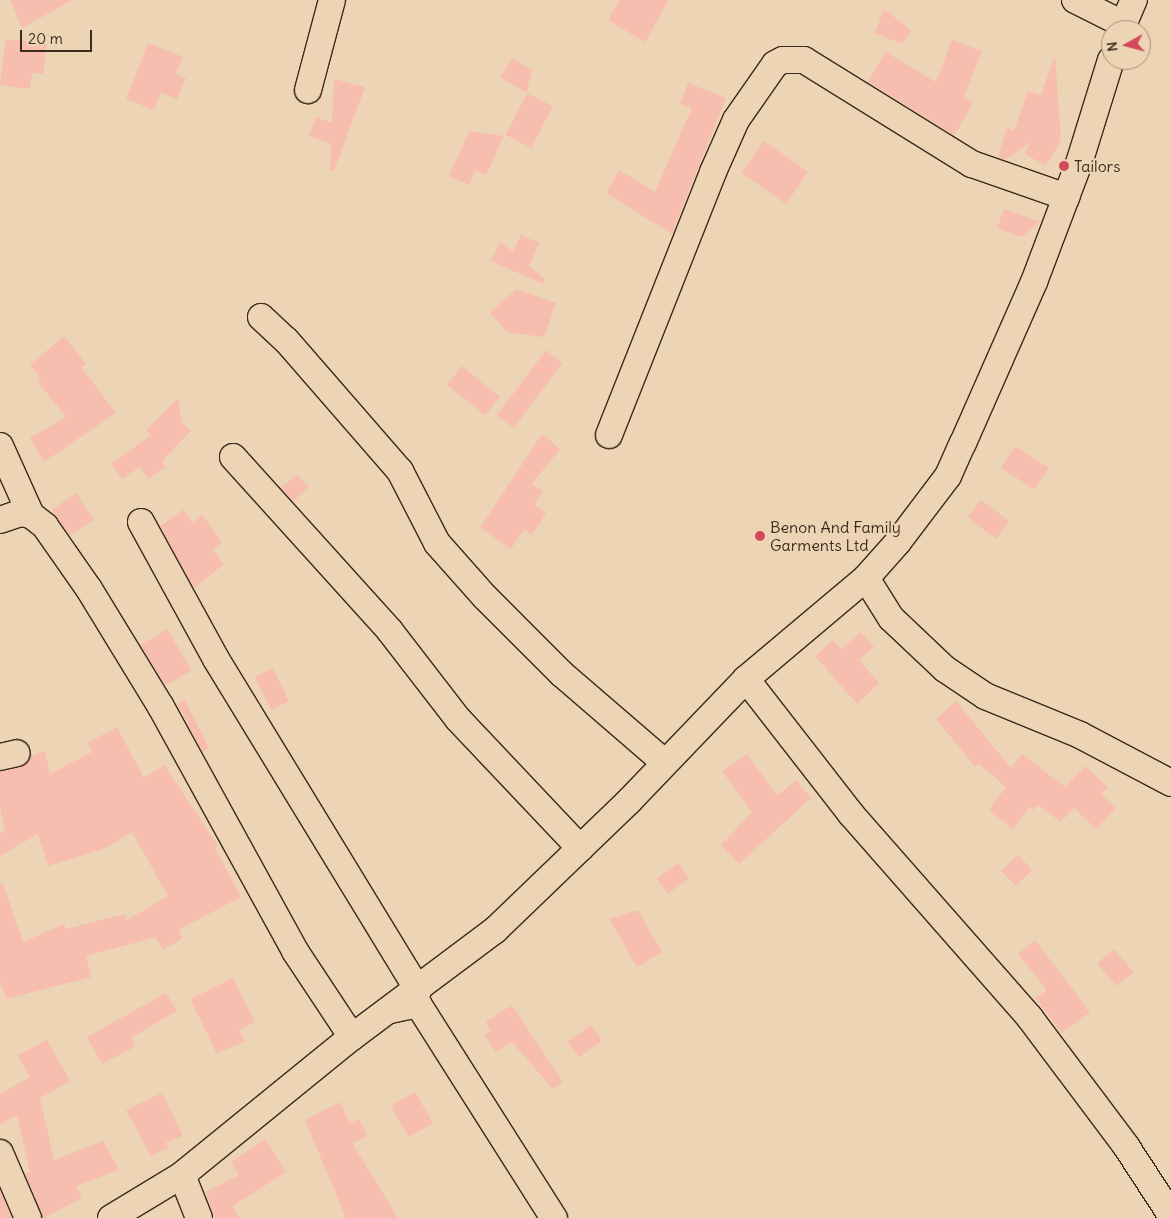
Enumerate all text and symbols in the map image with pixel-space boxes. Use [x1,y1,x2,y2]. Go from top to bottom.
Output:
scale bar [22,20,95,52]
north arrow [1101,20,1151,70]
text: 20 m [28,29,63,48]
text: N [1103,41,1122,53]
place label: Tailors [1074,156,1120,176]
marker: Tailors [1058,160,1070,172]
place label: Benon And Family Garments Ltd [770,517,901,555]
marker: Benon And Family Garments Ltd [754,530,766,542]

